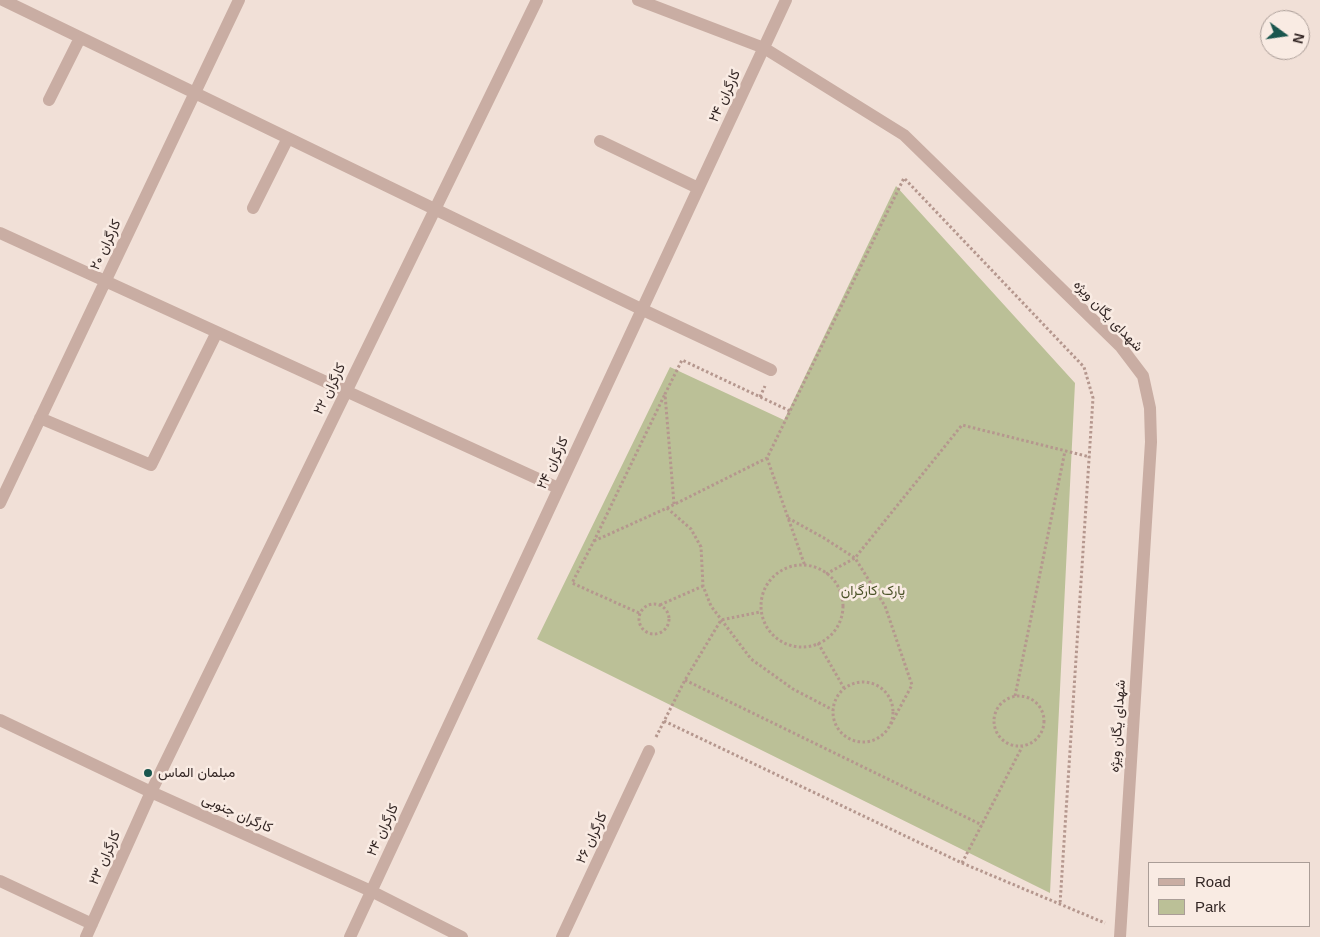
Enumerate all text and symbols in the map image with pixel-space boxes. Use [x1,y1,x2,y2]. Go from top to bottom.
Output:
north arrow [1260,10,1310,60]
text: N [1290,32,1308,45]
street label: کارگران ۲۴ [706,67,744,125]
street label: کارگران ۲۰ [87,217,125,273]
street label: شهدای یگان ویژه [1070,277,1146,355]
street label: کارگران ۲۲ [310,360,350,418]
street label: کارگران ۲۴ [534,434,572,492]
park label: پارک کارگران [841,583,905,599]
street label: شهدای یگان ویژه [1106,679,1130,773]
place label: مبلمان الماس [158,765,235,781]
marker: مبلمان الماس [142,767,154,779]
street label: کارگران جنوبی [199,791,275,837]
street label: کارگران ۲۴ [364,801,402,859]
street label: کارگران ۲۶ [573,810,611,866]
street label: کارگران ۲۳ [86,828,124,888]
legend [1148,862,1310,927]
text: Road [1195,873,1231,890]
text: Park [1195,898,1226,915]

